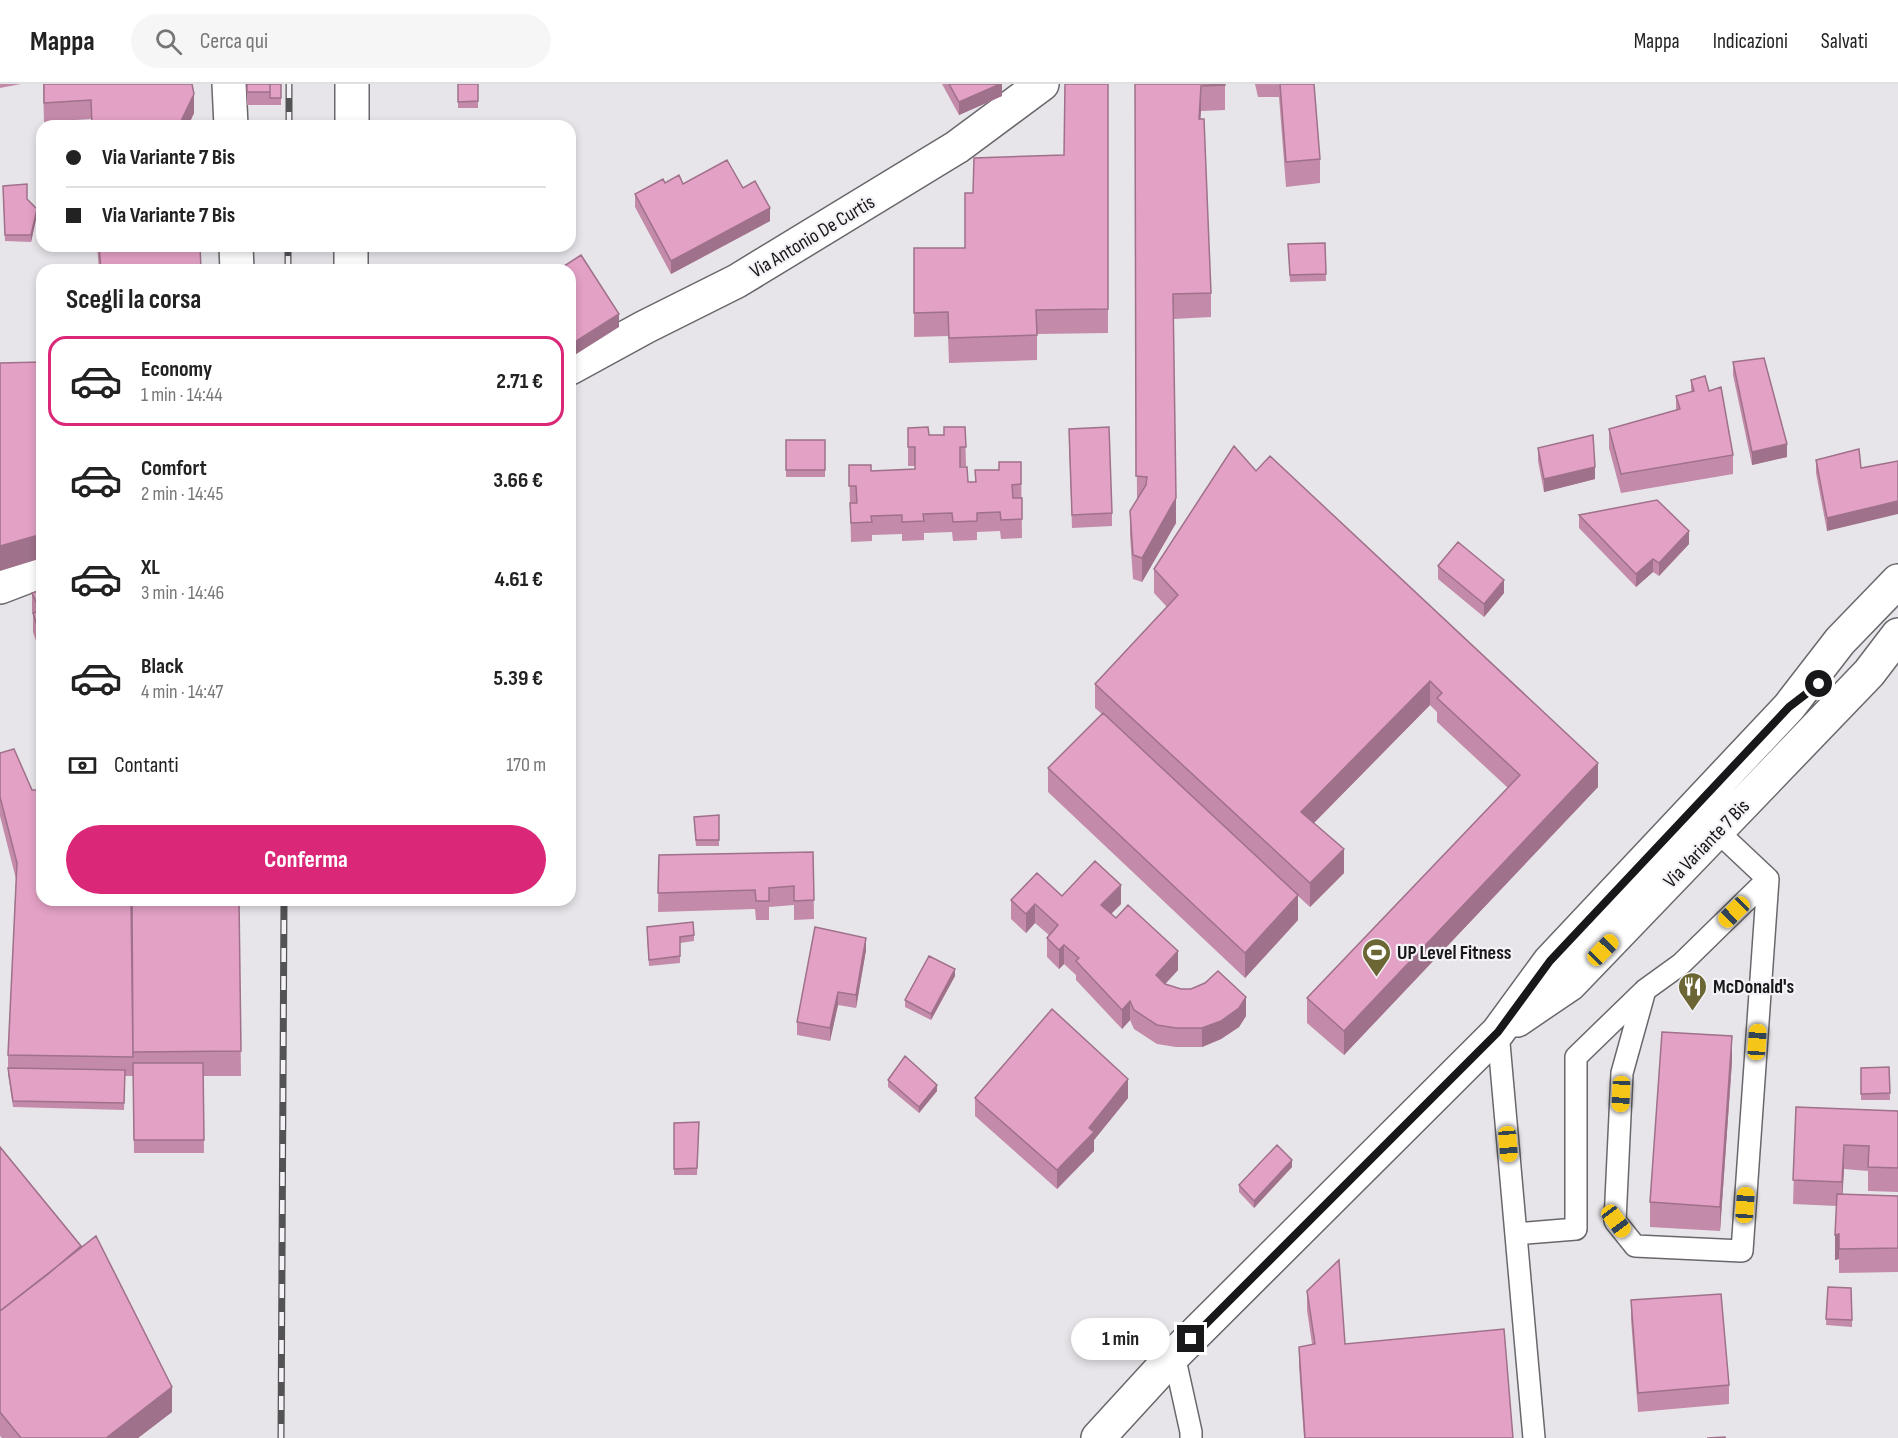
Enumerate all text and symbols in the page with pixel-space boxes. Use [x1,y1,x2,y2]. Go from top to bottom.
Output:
search box [131,14,551,68]
text: Mappa [30,25,95,58]
icon: search [152,25,185,58]
text: Cerca qui [200,28,268,55]
text: Mappa [1634,29,1680,54]
text: Indicazioni [1713,29,1788,54]
text: Salvati [1821,29,1868,54]
text: Via Variante 7 Bis [102,144,235,171]
street label: Via Antonio De Curtis [746,190,879,284]
text: Via Variante 7 Bis [102,202,235,229]
text: Scegli la corsa [66,284,201,316]
icon: car [69,354,123,408]
text: Economy [141,356,212,383]
text: 2.71 € [496,368,543,395]
text: 1 min · 14:44 [141,383,223,407]
icon: car [69,453,123,507]
text: Comfort [141,455,207,482]
text: 3.66 € [493,467,543,494]
text: 2 min · 14:45 [141,482,223,506]
icon: car [69,552,123,606]
text: XL [141,554,160,581]
text: 4.61 € [495,566,543,593]
text: 3 min · 14:46 [141,581,224,605]
icon: car [69,651,123,705]
text: Black [141,653,183,680]
text: 5.39 € [493,665,543,692]
route start [1805,670,1832,697]
text: 4 min · 14:47 [141,680,223,704]
icon: cash [66,749,99,782]
text: Contanti [114,752,179,779]
text: 170 m [506,753,546,777]
street label: Via Variante 7 Bis [1659,794,1755,893]
button: Conferma [66,825,546,894]
car [1715,893,1753,931]
car [1584,931,1622,969]
sports icon: UP Level Fitness [1360,936,1392,978]
place label: UP Level Fitness [1397,941,1512,965]
restaurant icon: McDonald's [1676,970,1708,1012]
place label: McDonald's [1713,975,1795,999]
car [1747,1023,1767,1061]
car [1611,1076,1631,1112]
car [1497,1125,1519,1163]
car [1735,1186,1755,1224]
car [1598,1201,1634,1241]
callout: 1 min [1071,1318,1170,1360]
route end [1177,1325,1204,1352]
text: 1 min [1102,1327,1139,1351]

